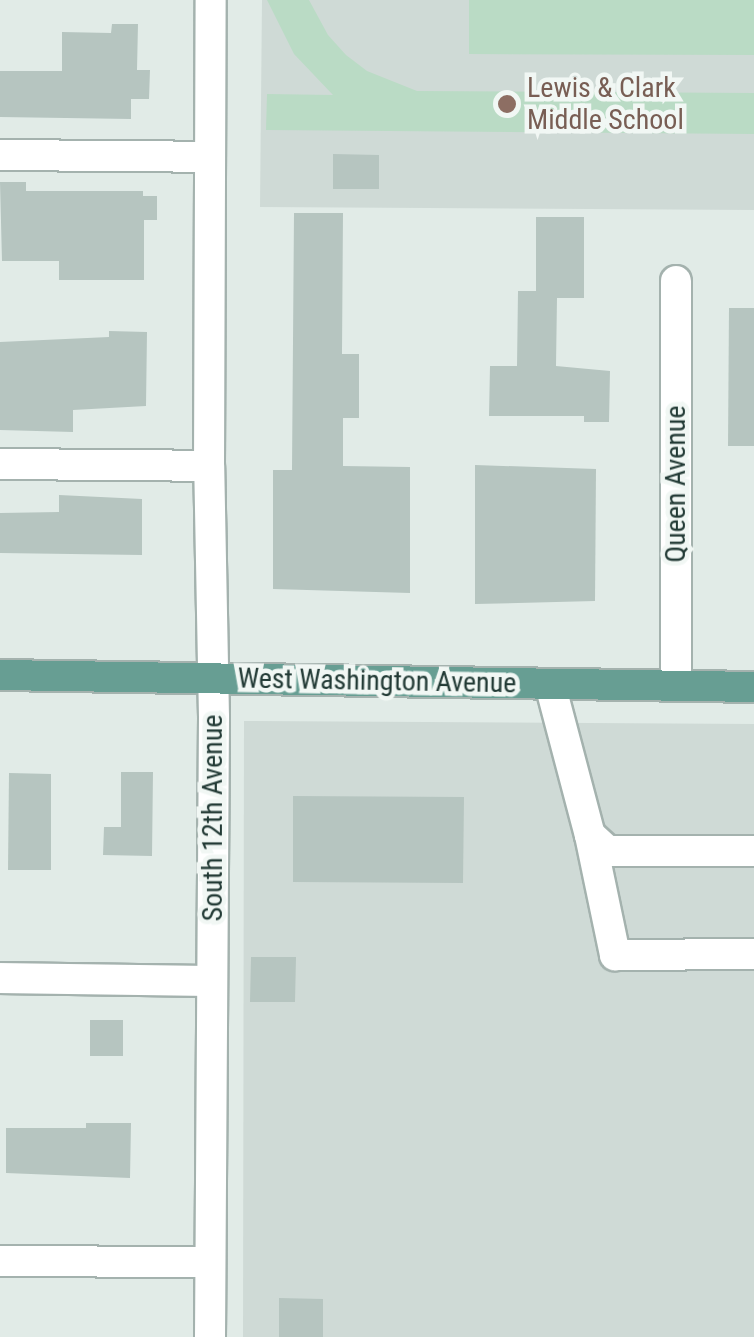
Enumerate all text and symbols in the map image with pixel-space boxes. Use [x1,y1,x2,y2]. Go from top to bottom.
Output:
place label: Lewis & Clark Middle School [527,71,684,137]
marker: Lewis & Clark Middle School [496,93,518,115]
street label: Queen Avenue [659,405,693,563]
street label: West Washington Avenue [237,662,517,700]
street label: South 12th Avenue [196,715,230,921]

